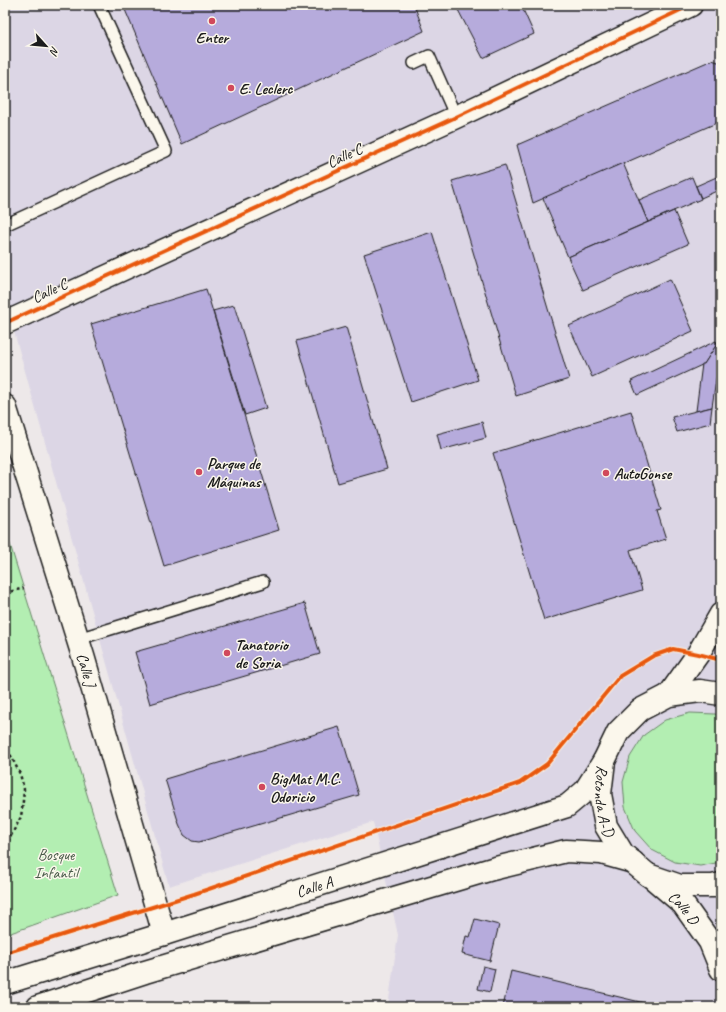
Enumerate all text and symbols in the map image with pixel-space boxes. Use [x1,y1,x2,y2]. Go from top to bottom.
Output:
marker: Enter [207,16,217,26]
north arrow [26,26,66,66]
place label: Enter [196,28,230,48]
text: N [46,44,63,59]
place label: E. Leclerc [239,79,294,99]
marker: E. Leclerc [226,83,236,93]
street label: Calle C [324,138,367,173]
street label: Calle C [29,273,72,308]
place label: Parque de Máquinas [207,454,262,492]
place label: AutoGonse [614,464,673,484]
marker: Parque de Máquinas [194,467,204,477]
marker: AutoGonse [601,468,611,478]
place label: Tanatorio de Soria [235,635,290,673]
marker: Tanatorio de Soria [222,648,232,658]
street label: Calle J [72,651,101,691]
street label: Rotonda A-D [589,764,620,842]
place label: BigMat M.C. Odoricio [270,769,341,807]
marker: BigMat M.C. Odoricio [257,782,267,792]
park label: Bosque Infantil [34,845,81,883]
street label: Calle A [294,872,336,902]
street label: Calle D [664,887,704,930]

